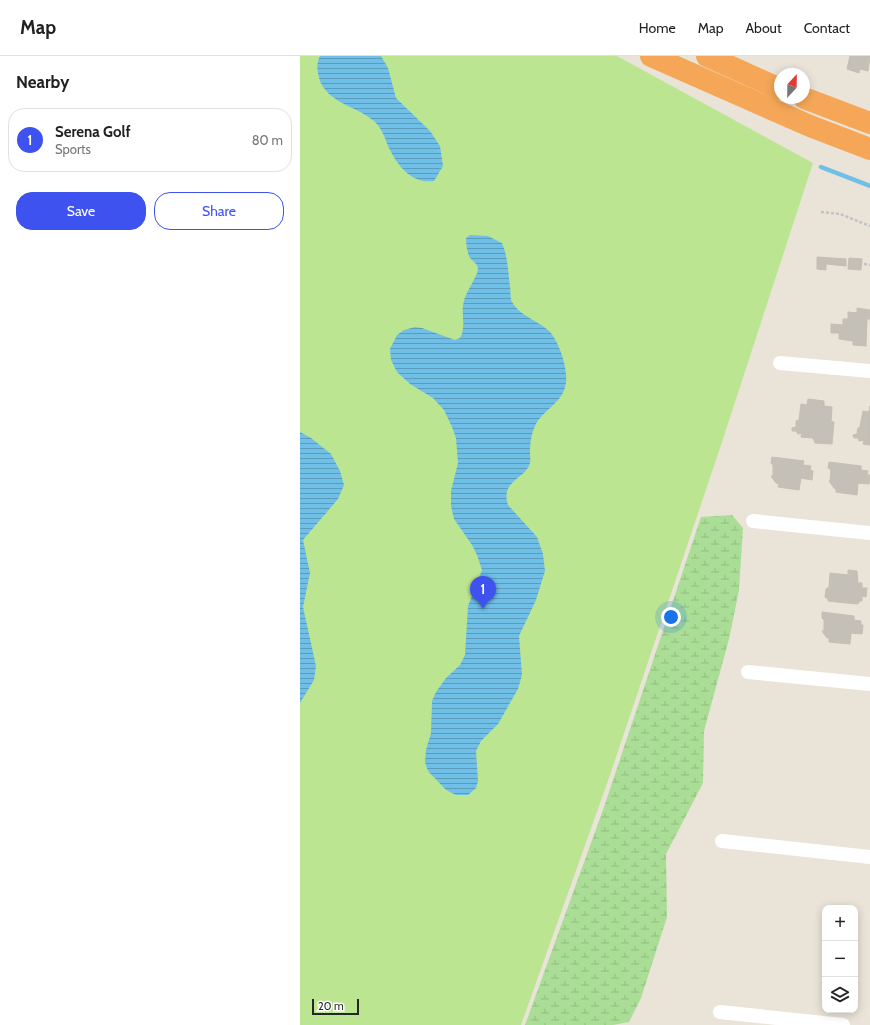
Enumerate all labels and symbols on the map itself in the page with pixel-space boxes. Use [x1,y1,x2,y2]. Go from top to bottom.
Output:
north arrow [774,68,810,104]
pin: 1 [470,576,496,609]
your location [661,607,681,627]
scale bar [312,997,359,1016]

